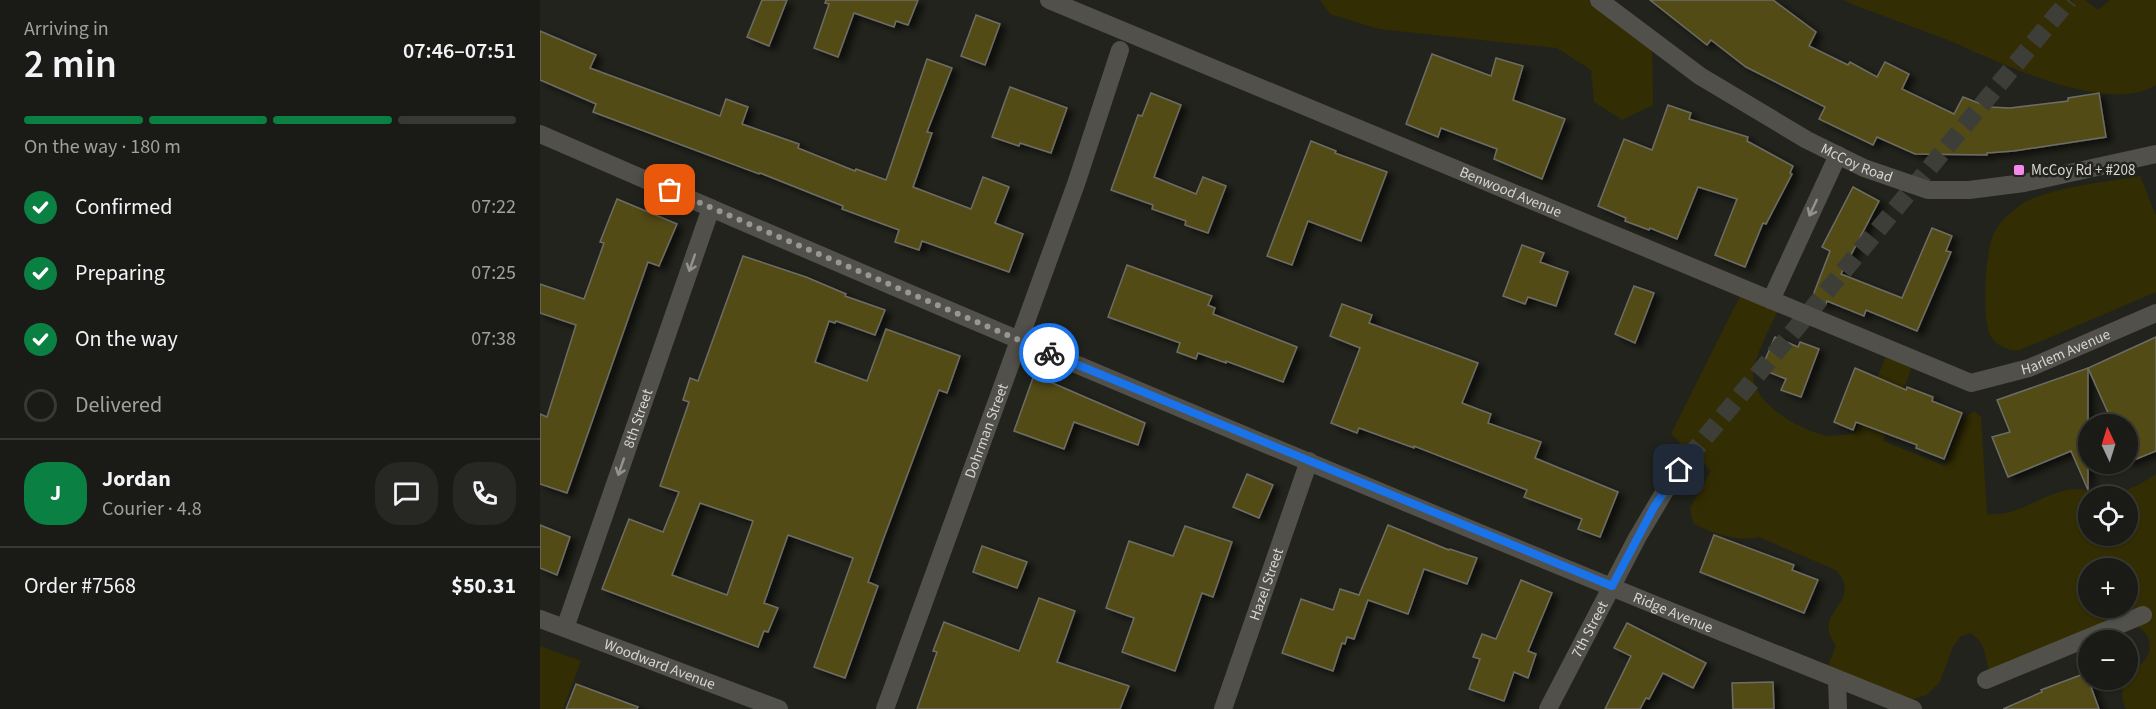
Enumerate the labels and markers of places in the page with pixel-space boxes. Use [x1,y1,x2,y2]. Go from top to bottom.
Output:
place label: McCoy Rd + #208 [2031,160,2135,181]
marker: McCoy Rd + #208 [2012,163,2026,177]
pin [644,164,695,215]
pin [1653,444,1704,495]

